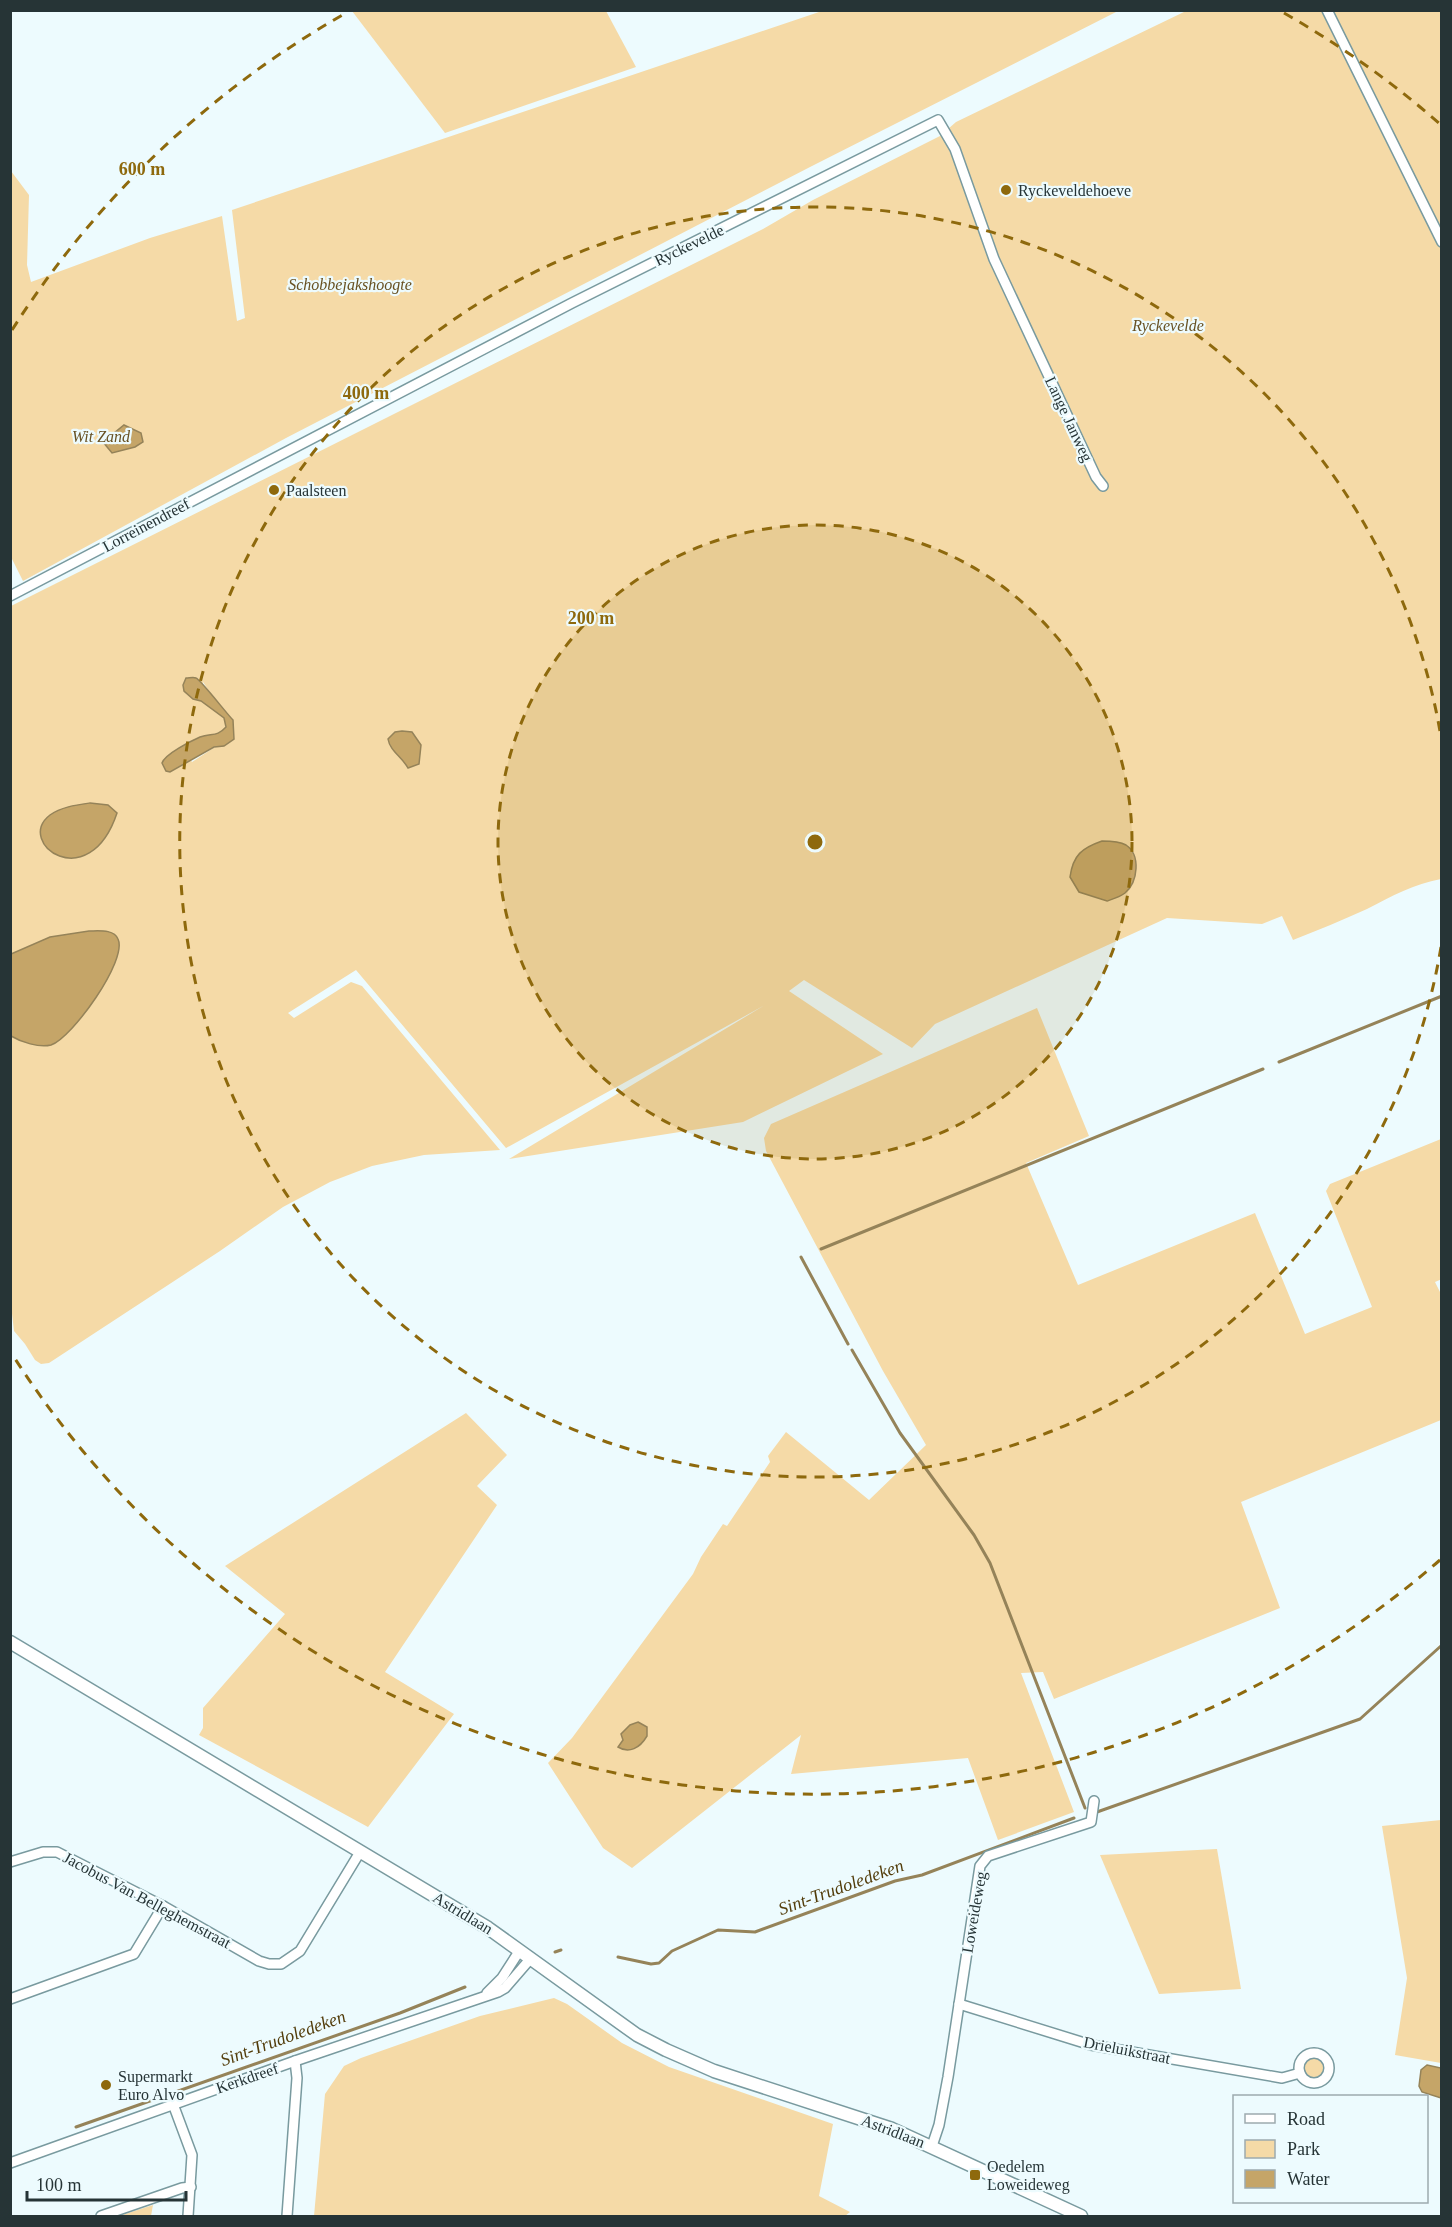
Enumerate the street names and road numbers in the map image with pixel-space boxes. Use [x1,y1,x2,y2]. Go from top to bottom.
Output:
street label: Ryckevelde [652,221,727,270]
street label: Lange Janweg [1041,374,1096,465]
street label: Lorreinendreef [100,495,193,555]
street label: Jacobus Van Belleghemstraat [60,1849,234,1953]
street label: Loweideweg [958,1870,991,1954]
street label: Astridlaan [430,1889,496,1937]
street label: Drieluikstraat [1082,2033,1172,2067]
street label: Kerkdreef [214,2059,281,2097]
street label: Astridlaan [859,2111,927,2151]

